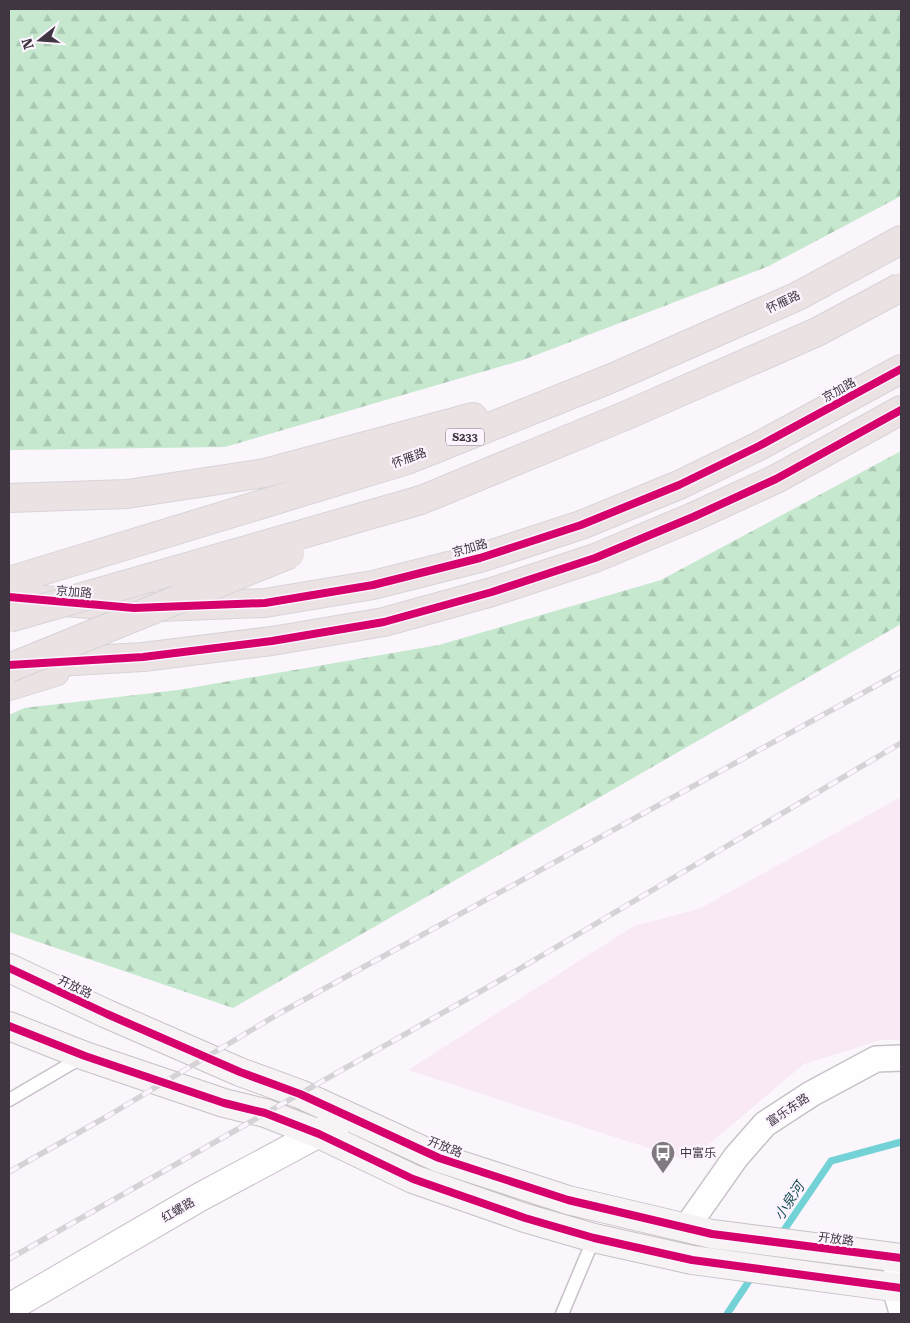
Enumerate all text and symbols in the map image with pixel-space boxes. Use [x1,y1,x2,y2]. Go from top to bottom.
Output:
north arrow [15,15,65,65]
text: N [18,36,37,51]
street label: 怀雁路 [764,288,802,316]
street label: 京加路 [820,375,858,405]
road number: S233 [446,428,484,446]
street label: 怀雁路 [390,445,428,471]
street label: 京加路 [451,536,489,560]
street label: 京加路 [55,583,93,601]
street label: 开放路 [56,973,94,1001]
street label: 富乐东路 [764,1091,812,1129]
street label: 开放路 [426,1134,464,1160]
bus stop icon: 中富乐 [650,1140,676,1174]
place label: 中富乐 [680,1146,716,1160]
water label: 小泉河 [771,1177,809,1223]
street label: 红螺路 [159,1195,197,1225]
street label: 开放路 [817,1230,855,1248]

